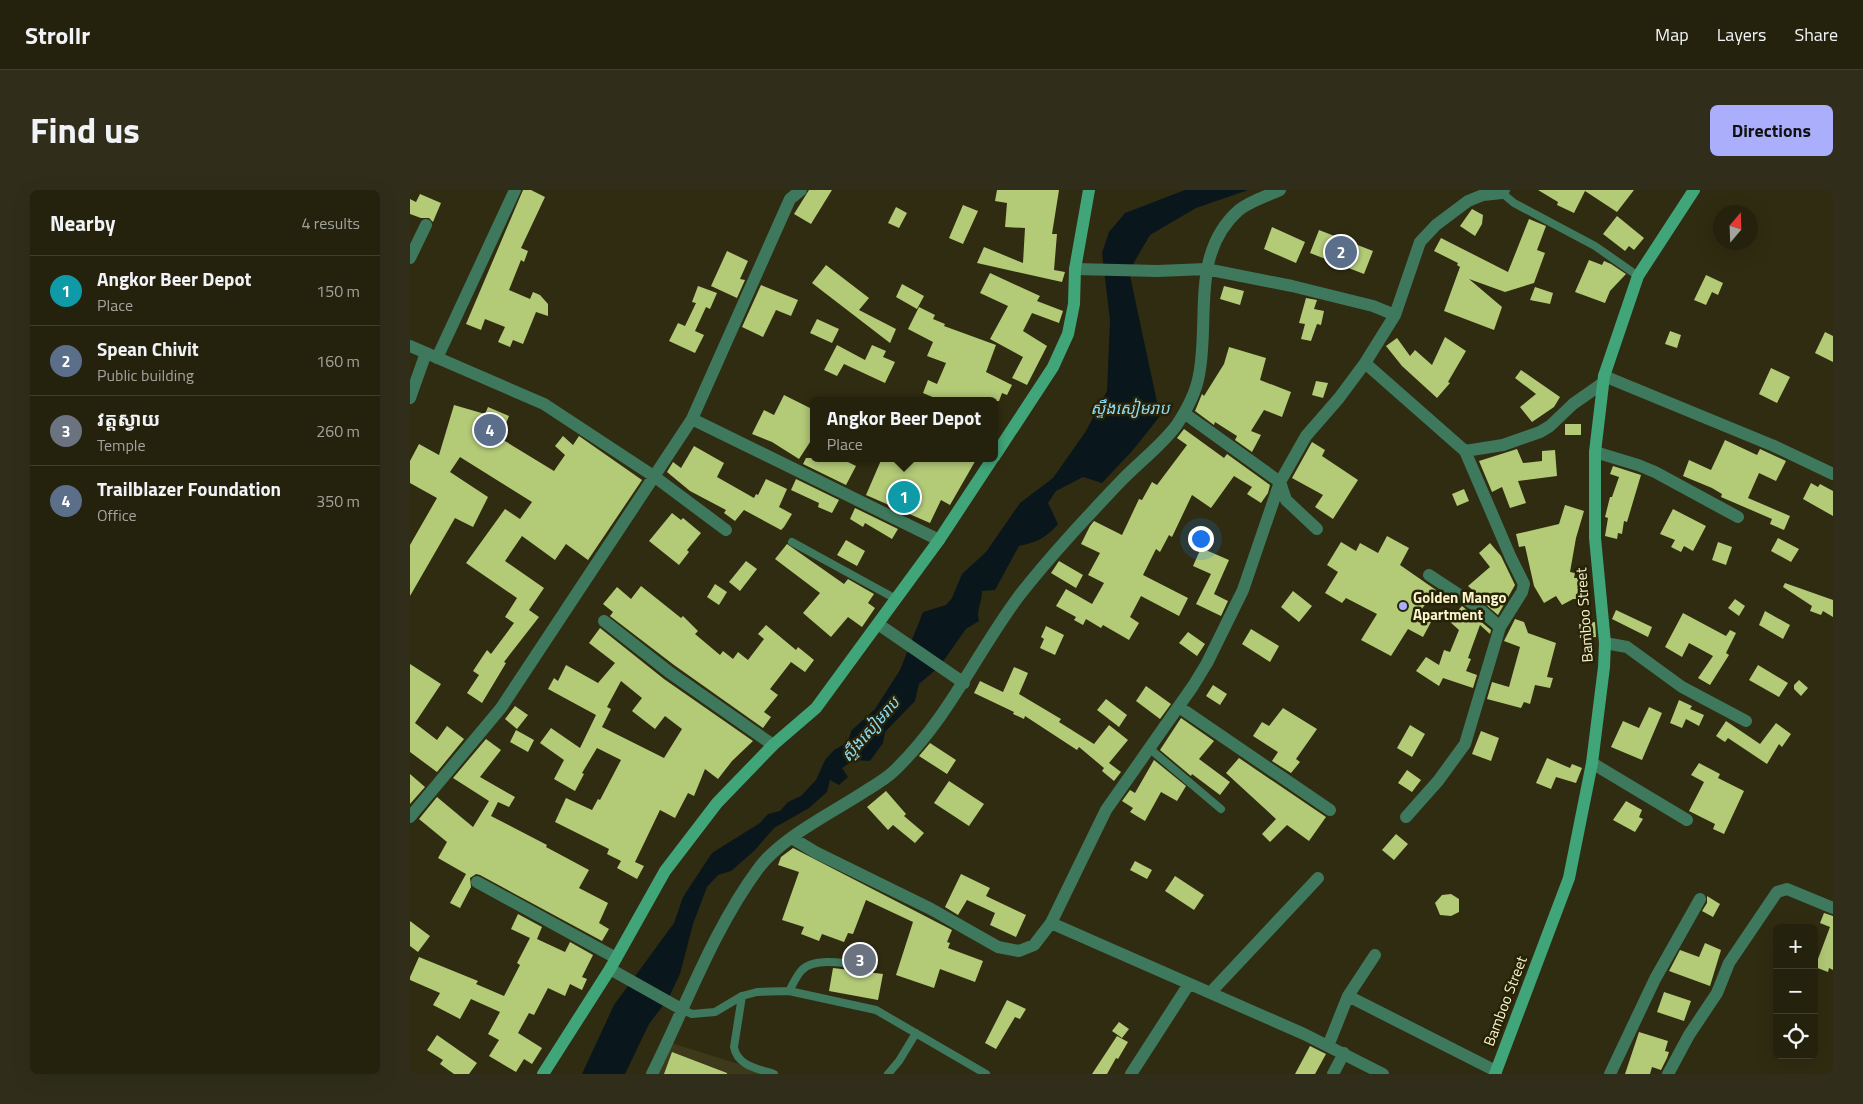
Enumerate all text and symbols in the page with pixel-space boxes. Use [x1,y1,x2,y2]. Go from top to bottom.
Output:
text: Strollr [25,17,90,53]
text: Map [1655,21,1689,48]
text: Layers [1717,21,1766,48]
text: Share [1794,21,1838,48]
text: Find us [30,103,140,157]
button: Directions [1710,105,1833,156]
north arrow [1713,205,1758,250]
text: Nearby [50,207,115,239]
text: 4 results [301,211,360,235]
pin: 2 [1325,233,1357,271]
text: Angkor Beer Depot [97,264,251,293]
text: 1 [62,279,70,303]
text: 150 m [316,279,360,303]
text: Place [97,293,133,317]
text: Spean Chivit [97,334,199,363]
text: 2 [62,349,70,373]
text: 160 m [316,349,360,373]
text: Public building [97,363,194,387]
water label: ស្ទឹងសៀមរាប [1090,396,1171,420]
popup [810,397,998,462]
text: Angkor Beer Depot [827,403,981,432]
text: វត្តស្វាយ [97,404,160,433]
pin: 4 [474,411,506,449]
text: 3 [62,419,70,443]
text: 260 m [316,419,360,443]
text: Place [827,432,863,456]
text: Temple [97,433,146,457]
text: Trailblazer Foundation [97,474,281,503]
pin: 1 [888,478,920,516]
text: 4 [62,489,70,513]
text: 350 m [316,489,360,513]
text: Office [97,503,137,527]
your location [1188,526,1214,552]
street label: Bamboo Street [1569,566,1599,663]
place label: Golden Mango Apartment [1413,586,1507,626]
marker: Golden Mango Apartment [1397,600,1409,612]
water label: ស្ទឹងសៀមរាប [835,690,906,767]
map controls [1773,924,1818,1059]
button: + [1773,924,1818,969]
pin: 3 [844,941,876,979]
street label: Bamboo Street [1477,952,1533,1049]
button: − [1773,969,1818,1014]
button: locate [1773,1014,1818,1059]

